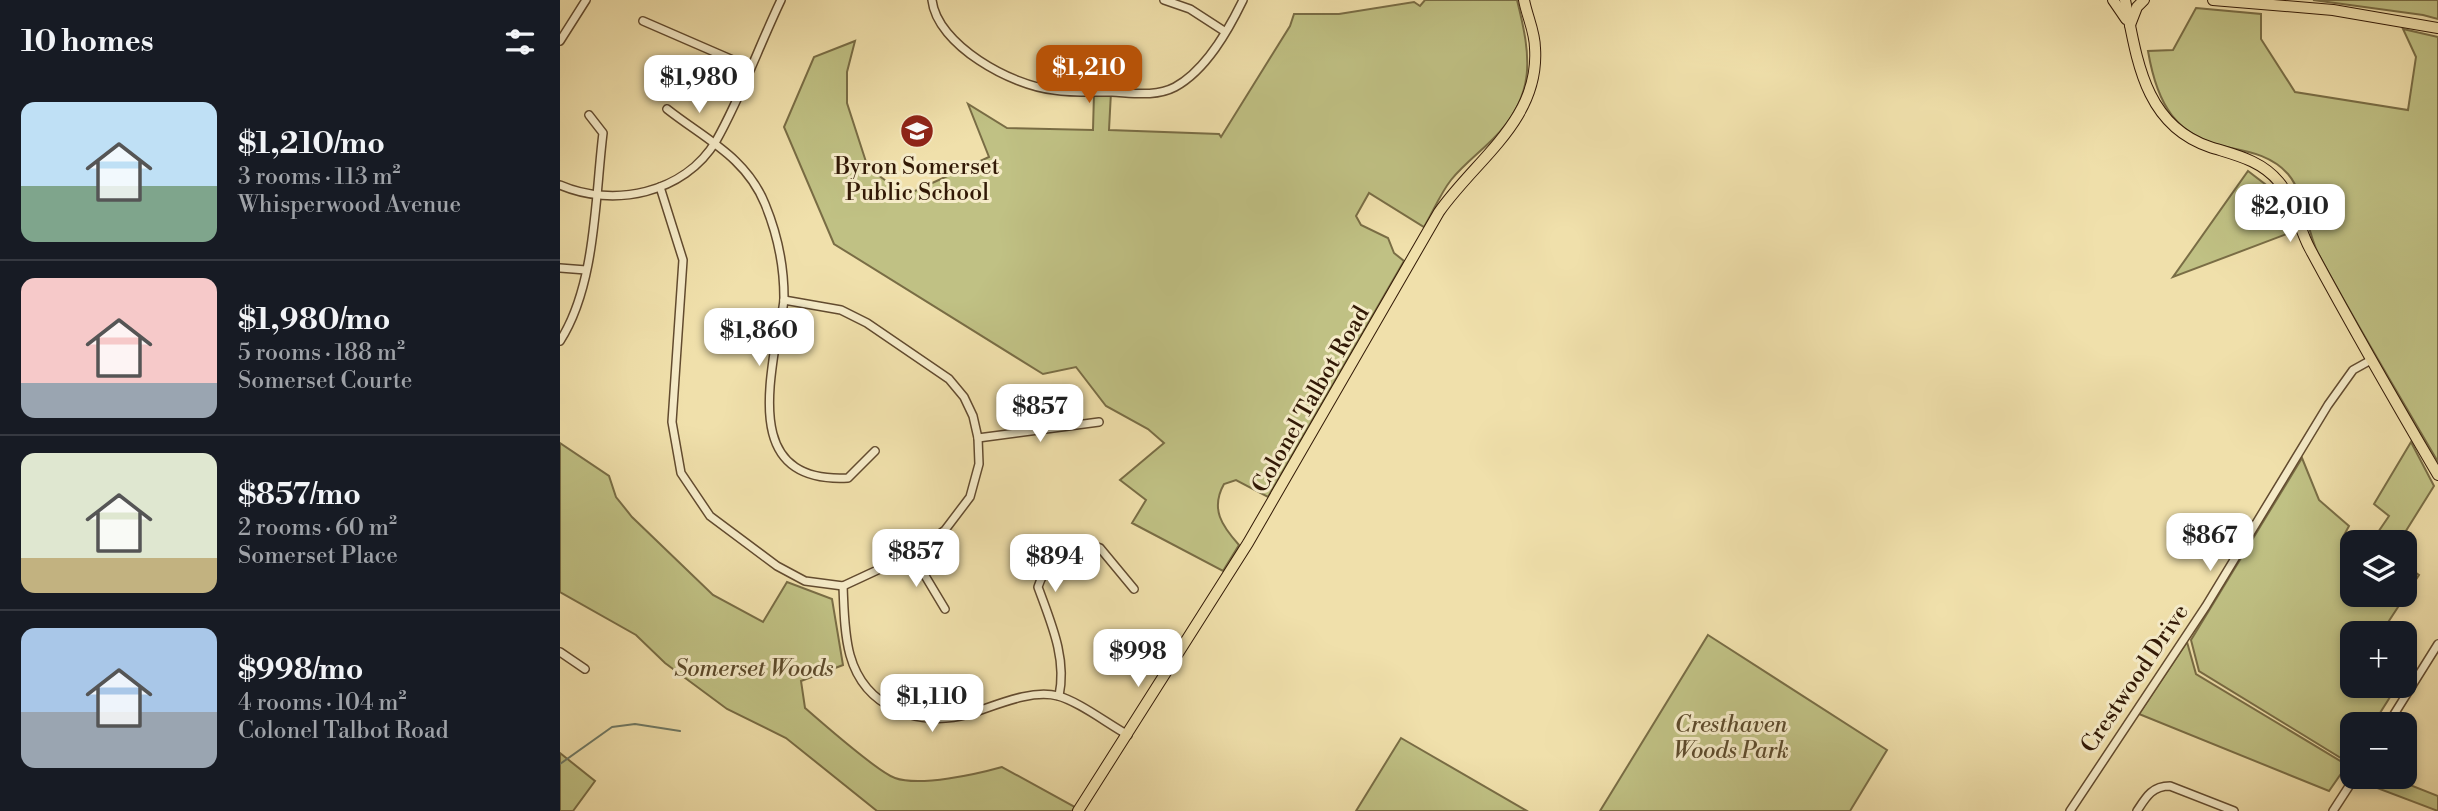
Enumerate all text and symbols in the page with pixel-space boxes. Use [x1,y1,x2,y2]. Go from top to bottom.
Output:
text: 10 homes [21,23,154,61]
icon: filters [501,23,539,61]
pin: $1,210 [1032,46,1146,105]
text: $1,210 [1052,54,1126,82]
pin: $1,980 [642,55,756,115]
text: $1,980 [660,64,738,92]
school or university icon: Byron Somerset Public School [898,112,936,150]
text: $1,210/mo [238,125,385,163]
icon: home [77,130,161,214]
place label: Byron Somerset Public School [833,153,1000,207]
text: 3 rooms · 113 m² [238,163,401,191]
pin: $2,010 [2233,184,2347,244]
text: Whisperwood Avenue [238,191,461,219]
text: $2,010 [2251,193,2329,221]
text: $1,980/mo [238,301,390,339]
street label: Colonel Talbot Road [1246,301,1376,498]
icon: home [77,306,161,390]
pin: $1,860 [702,308,816,368]
text: $1,860 [720,317,798,345]
text: 5 rooms · 188 m² [238,339,405,367]
text: Somerset Courte [238,367,412,395]
pin: $857 [999,384,1081,444]
text: $857 [1012,393,1068,421]
text: $857/mo [238,476,361,514]
icon: home [77,481,161,565]
text: 2 rooms · 60 m² [238,514,397,542]
pin: $867 [2169,514,2251,573]
text: $867 [2182,522,2238,550]
pin: $857 [875,530,957,589]
map controls [2340,530,2417,789]
button: layers [2340,530,2417,607]
pin: $894 [1014,534,1096,594]
text: $857 [888,538,944,566]
text: Somerset Place [238,542,398,570]
text: $894 [1026,543,1084,571]
street label: Crestwood Drive [2075,599,2195,758]
button: + [2340,621,2417,698]
pin: $998 [1097,630,1179,689]
text: $998 [1109,638,1167,666]
text: $998/mo [238,651,363,689]
park label: Somerset Woods [674,655,834,683]
icon: home [77,656,161,740]
pin: $1,110 [875,674,989,734]
text: $1,110 [896,683,968,711]
text: 4 rooms · 104 m² [238,689,407,717]
park label: Cresthaven Woods Park [1673,711,1789,765]
button: − [2340,712,2417,789]
text: Colonel Talbot Road [238,717,449,745]

